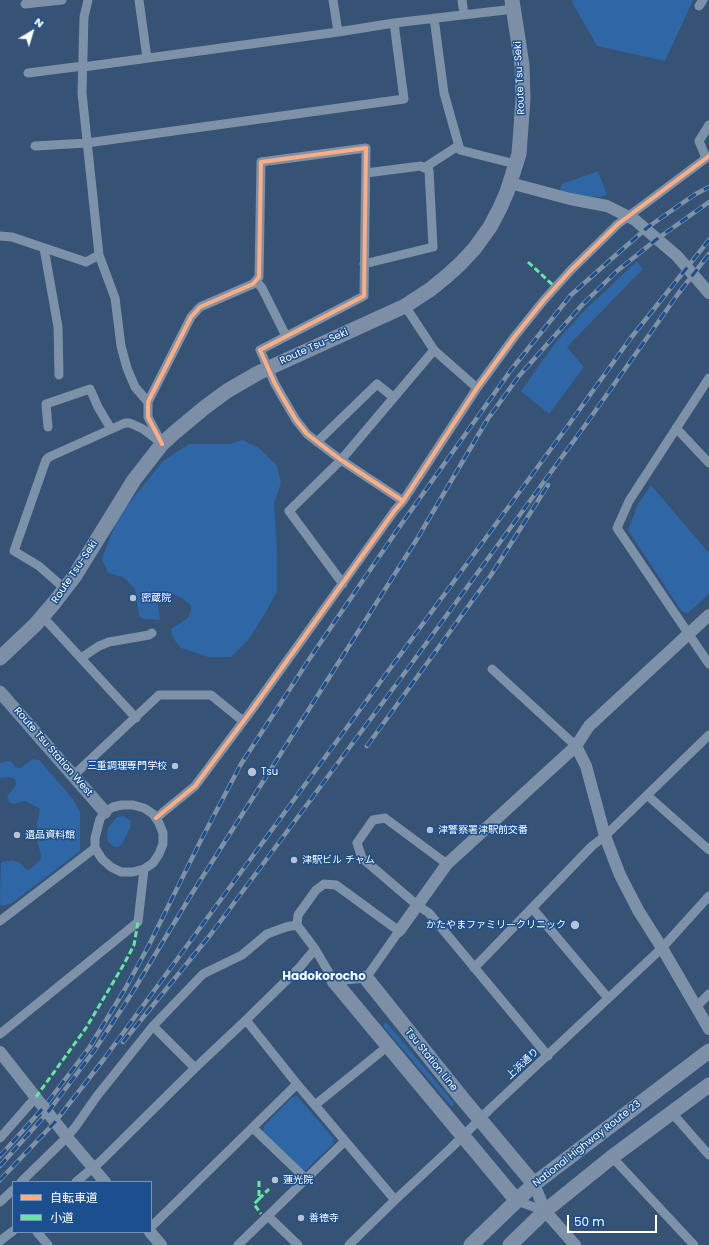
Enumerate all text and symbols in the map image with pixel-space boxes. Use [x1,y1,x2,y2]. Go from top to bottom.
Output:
north arrow [12,12,52,52]
text: N [31,14,48,31]
street label: Route Tsu-Seki [512,41,528,115]
street label: Route Tsu-Seki [278,327,350,367]
street label: Route Tsu-Seki [49,538,101,606]
place label: 密蔵院 [141,592,171,604]
marker: 密蔵院 [128,593,138,603]
street label: Route Tsu Station West [11,705,95,799]
place label: 三重調理専門学校 [87,760,167,772]
marker: 三重調理専門学校 [170,761,180,771]
marker: Tsu [246,766,258,778]
place label: Tsu [261,766,278,778]
place label: 津警察署津駅前交番 [438,824,528,836]
marker: 津警察署津駅前交番 [425,825,435,835]
place label: 遺品資料館 [25,829,75,841]
marker: 遺品資料館 [12,830,22,840]
place label: 津駅ビル チャム [302,854,375,866]
marker: 津駅ビル チャム [289,855,299,865]
place label: かたやまファミリークリニック [426,919,566,931]
marker: かたやまファミリークリニック [569,919,581,931]
district label: Hadokorocho [282,970,366,984]
street label: Tsu Station Line [402,1026,460,1094]
street label: 上浜通り [504,1046,542,1082]
street label: National Highway Route 23 [531,1098,643,1190]
place label: 蓮光院 [283,1174,313,1186]
marker: 蓮光院 [270,1175,280,1185]
legend [12,1181,152,1233]
text: 自転車道 [50,1189,98,1206]
scale bar [569,1207,659,1233]
text: 小道 [50,1209,74,1226]
place label: 善徳寺 [309,1212,339,1224]
marker: 善徳寺 [296,1213,306,1223]
text: 50 m [574,1213,605,1230]

